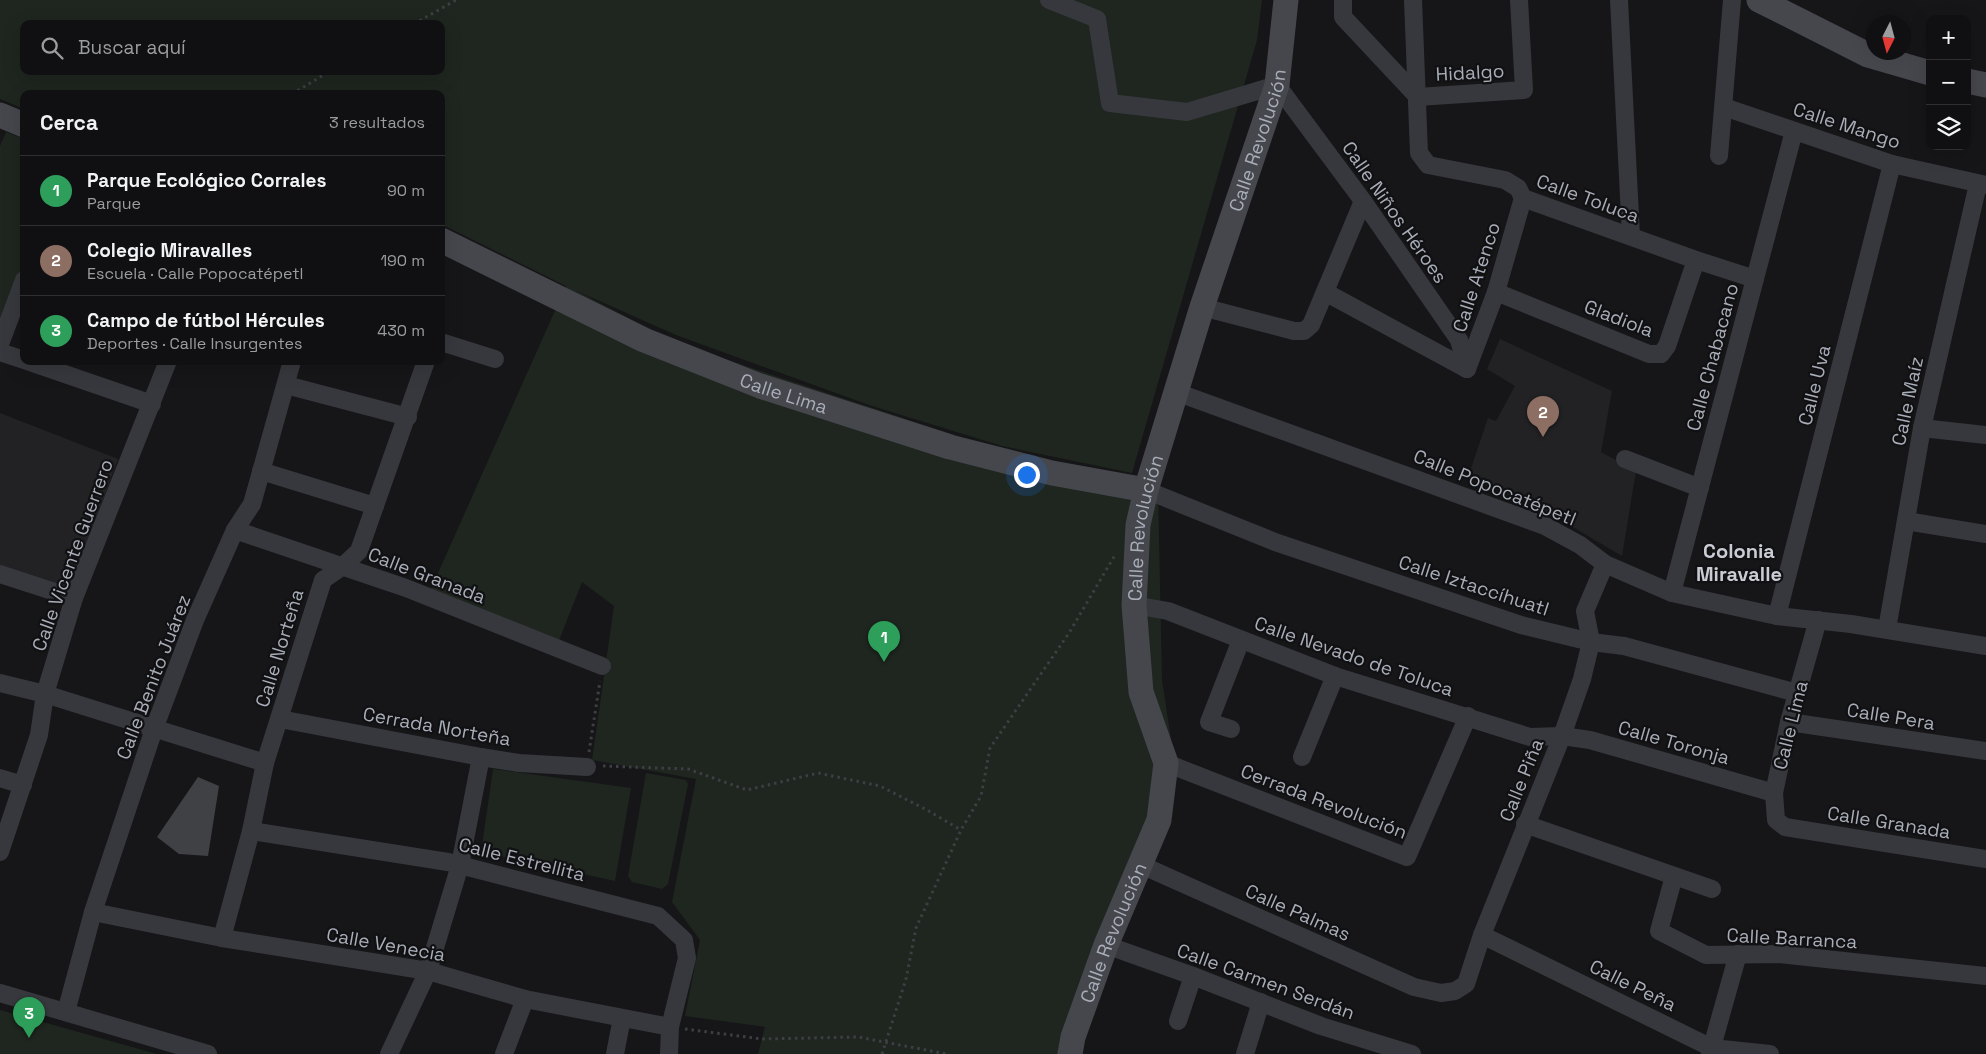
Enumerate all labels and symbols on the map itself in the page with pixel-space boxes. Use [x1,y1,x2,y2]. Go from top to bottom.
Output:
north arrow [1866,15,1911,60]
street label: Hidalgo [1435,58,1505,87]
street label: Calle Revolución [1223,68,1292,215]
street label: Calle Mango [1790,96,1904,155]
street label: Calle Niños Héroes [1336,136,1453,288]
street label: Calle Toluca [1533,168,1643,229]
street label: Calle Atenco [1447,219,1506,335]
street label: Calle Chabacano [1681,281,1744,434]
street label: Gladiola [1581,294,1657,343]
street label: Calle Uva [1792,342,1837,428]
street label: Calle Maíz [1886,354,1929,448]
street label: Calle Lima [736,367,831,420]
pin: 2 [1527,396,1559,437]
street label: Calle Popocatépetl [1410,443,1580,532]
street label: Calle Revolución [1122,451,1169,602]
street label: Calle Vicente Guerrero [26,456,119,655]
your location [1014,462,1040,488]
district label: Colonia Miravalle [1696,538,1782,587]
street label: Calle Granada [364,542,489,609]
street label: Calle Iztaccíhuatl [1395,549,1552,622]
street label: Calle Norteña [250,586,309,710]
street label: Calle Benito Juárez [110,591,196,763]
street label: Calle Nevado de Toluca [1251,611,1457,702]
pin: 1 [868,621,900,662]
street label: Calle Lima [1767,678,1814,772]
street label: Calle Pera [1845,697,1937,736]
street label: Cerrada Norteña [361,701,513,752]
street label: Calle Toronja [1615,715,1733,770]
street label: Calle Piña [1494,735,1549,825]
street label: Cerrada Revolución [1237,758,1411,845]
street label: Calle Granada [1826,800,1952,845]
street label: Calle Estrellita [456,832,588,887]
street label: Calle Revolución [1074,859,1152,1006]
street label: Calle Palmas [1241,878,1354,947]
street label: Calle Venecia [324,922,447,967]
street label: Calle Barranca [1726,923,1858,954]
street label: Calle Carmen Serdán [1173,938,1358,1025]
street label: Calle Peña [1585,954,1680,1017]
pin: 3 [13,997,45,1038]

